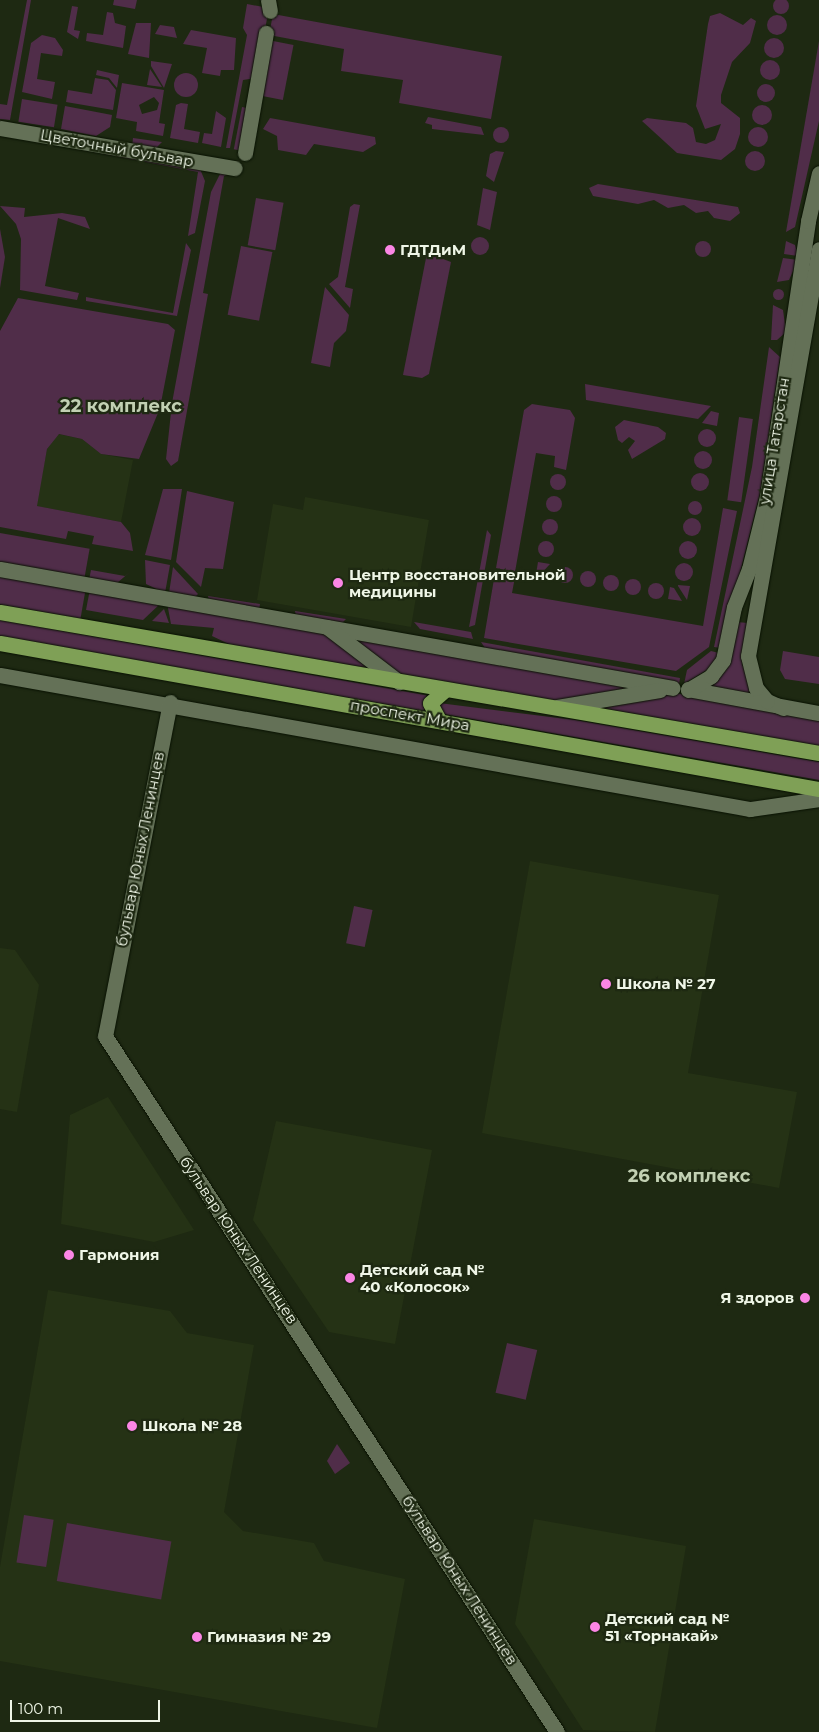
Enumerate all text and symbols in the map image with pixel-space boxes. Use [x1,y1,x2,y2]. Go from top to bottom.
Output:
street label: Цветочный бульвар [39,126,195,170]
place label: ГДТДиМ [400,241,466,259]
marker: ГДТДиМ [384,244,396,256]
street label: улица Татарстан [755,376,793,506]
district label: 22 комплекс [60,395,182,417]
place label: Центр восстановительной медицины [349,565,566,600]
marker: Центр восстановительной медицины [331,576,345,590]
street label: проспект Мира [349,696,471,734]
street label: бульвар Юных Ленинцев [112,750,168,948]
place label: Школа № 27 [616,975,716,993]
marker: Школа № 27 [600,978,612,990]
street label: бульвар Юных Ленинцев [176,1153,302,1327]
district label: 26 комплекс [628,1165,750,1187]
place label: Гармония [79,1246,159,1264]
marker: Гармония [63,1249,75,1261]
place label: Детский сад № 40 «Колосок» [360,1260,484,1295]
marker: Детский сад № 40 «Колосок» [344,1272,356,1284]
place label: Я здоров [720,1289,794,1307]
marker: Я здоров [798,1291,812,1305]
place label: Школа № 28 [142,1417,242,1435]
marker: Школа № 28 [126,1420,138,1432]
street label: бульвар Юных Ленинцев [399,1492,521,1668]
place label: Детский сад № 51 «Торнакай» [605,1609,729,1644]
marker: Детский сад № 51 «Торнакай» [589,1621,601,1633]
place label: Гимназия № 29 [207,1628,331,1646]
marker: Гимназия № 29 [191,1631,203,1643]
scale bar [12,1690,162,1722]
text: 100 m [18,1699,63,1718]

